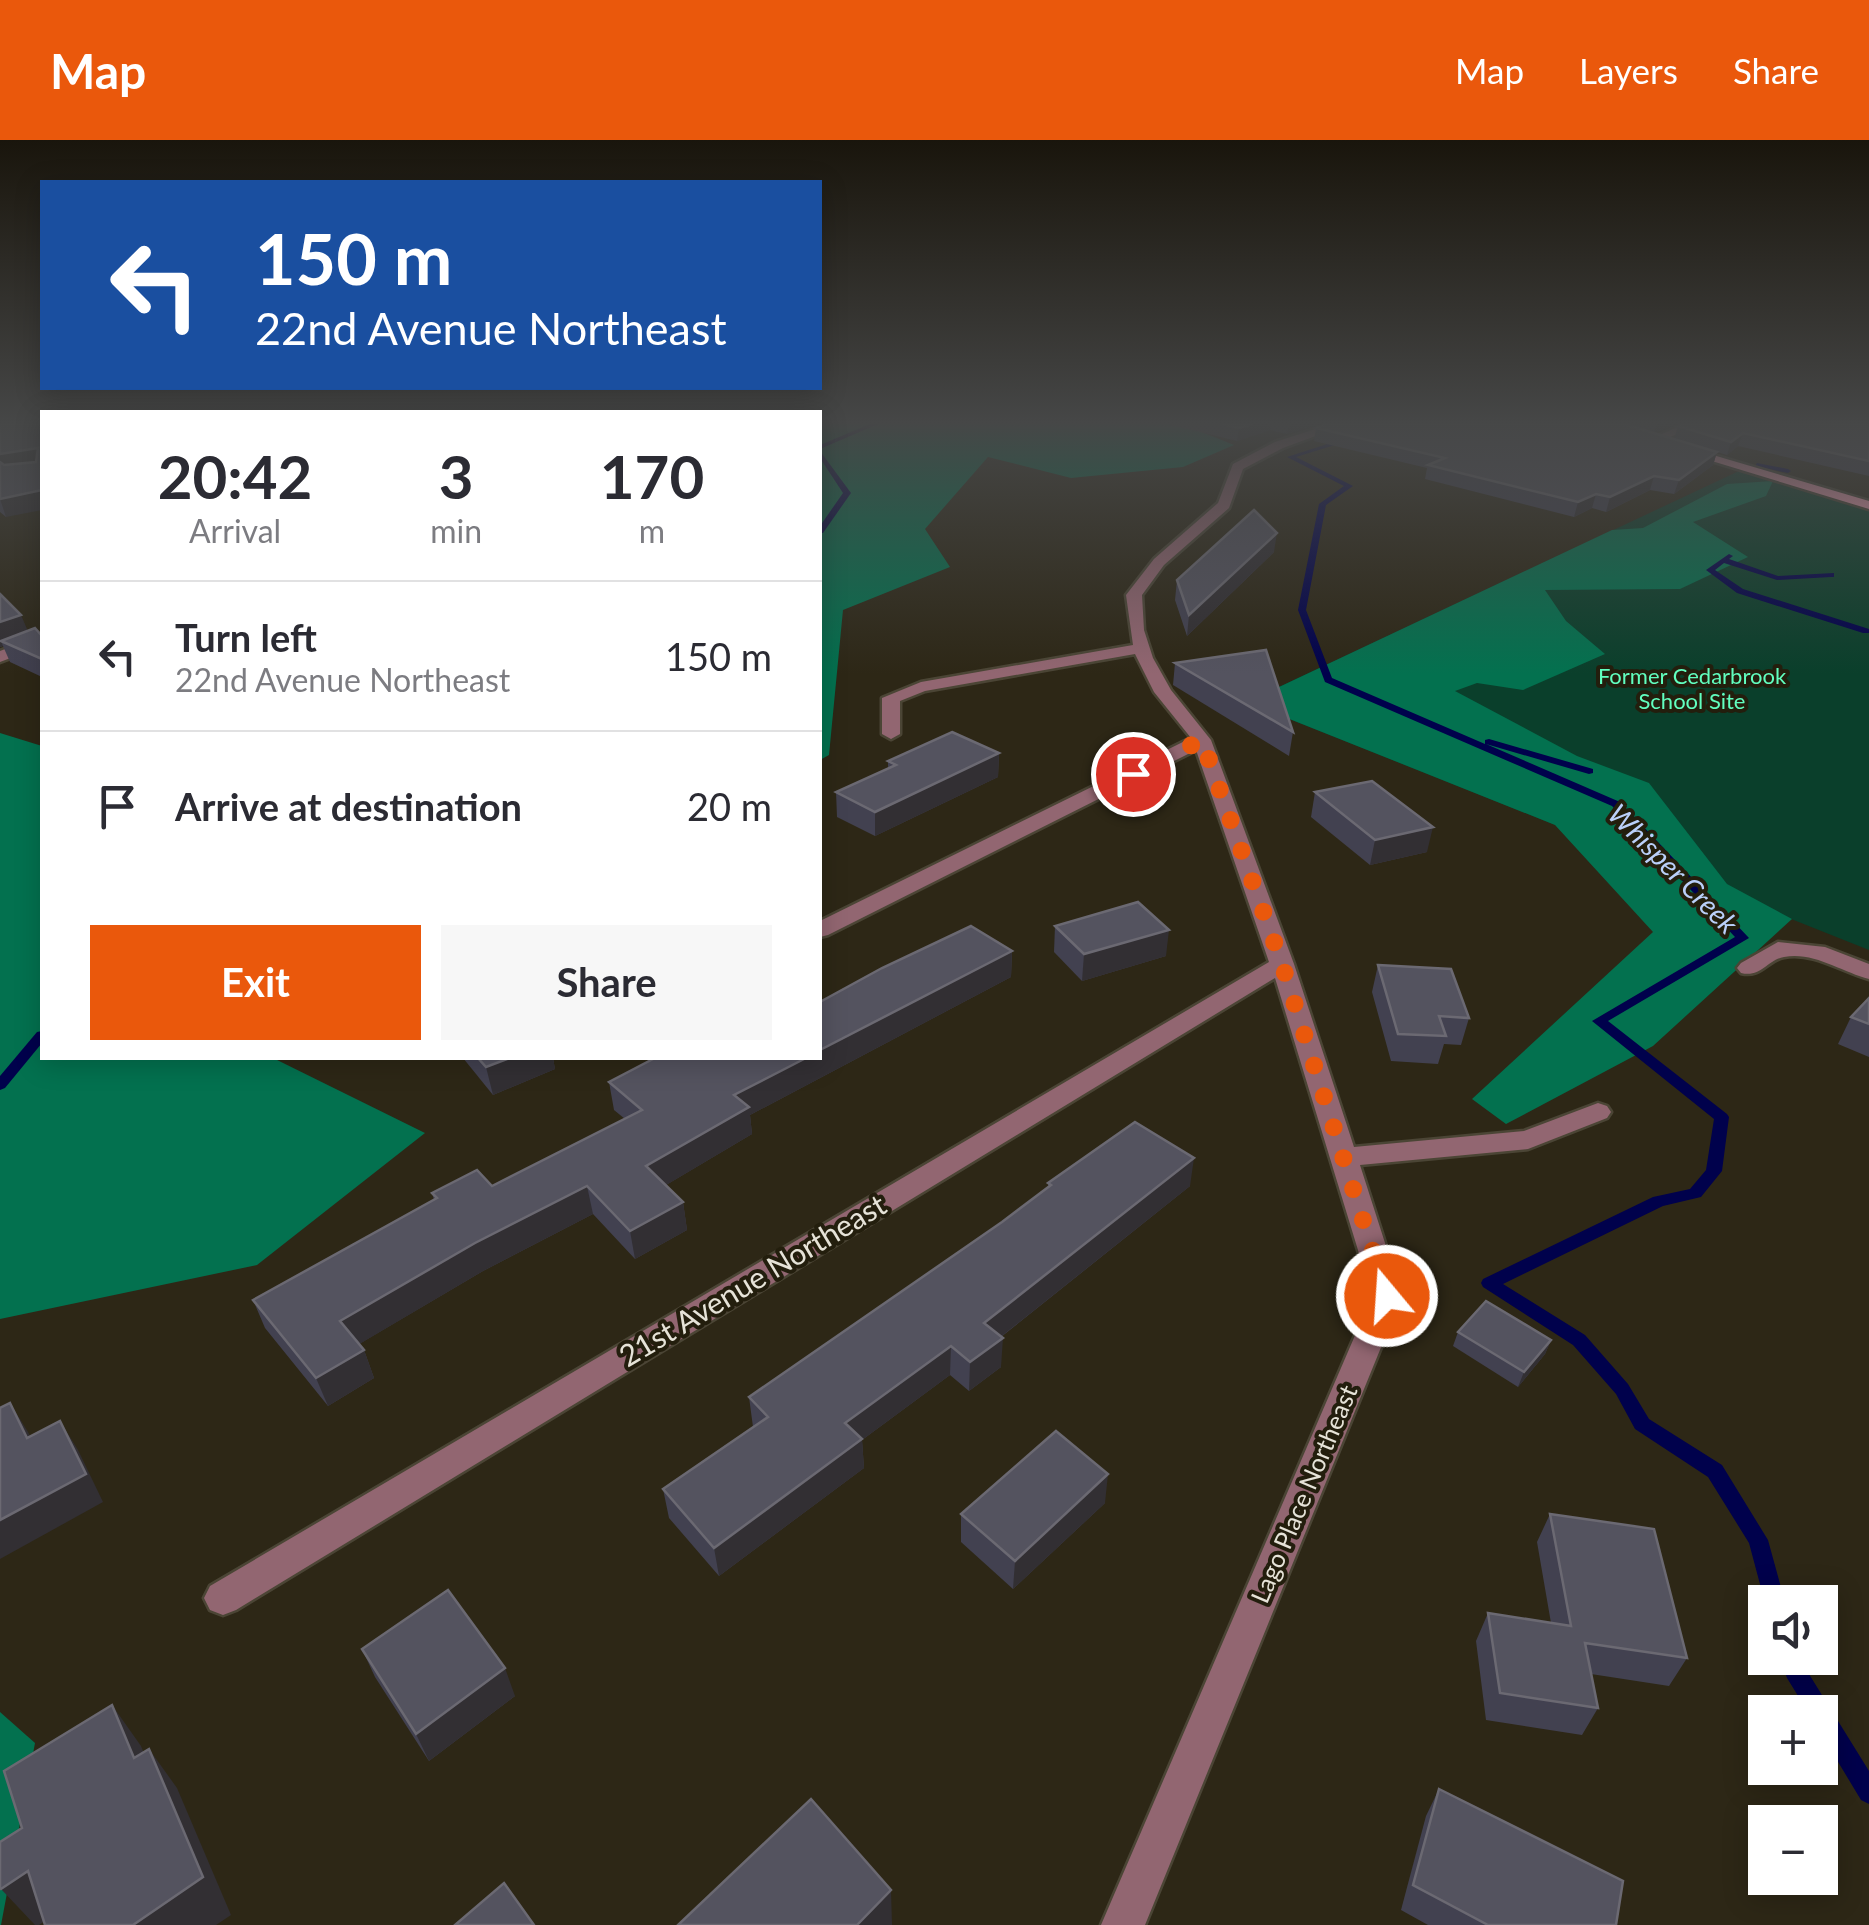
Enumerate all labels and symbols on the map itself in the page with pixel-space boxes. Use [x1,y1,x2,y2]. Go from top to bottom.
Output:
park label: Former Cedarbrook School Site [1598,662,1787,714]
pin [1091,732,1176,817]
water label: Whisper Creek [1602,796,1746,941]
street label: 21st Avenue Northeast [612,1185,892,1373]
position arrow [1335,1244,1439,1348]
street label: Lago Place Northeast [1244,1380,1363,1607]

